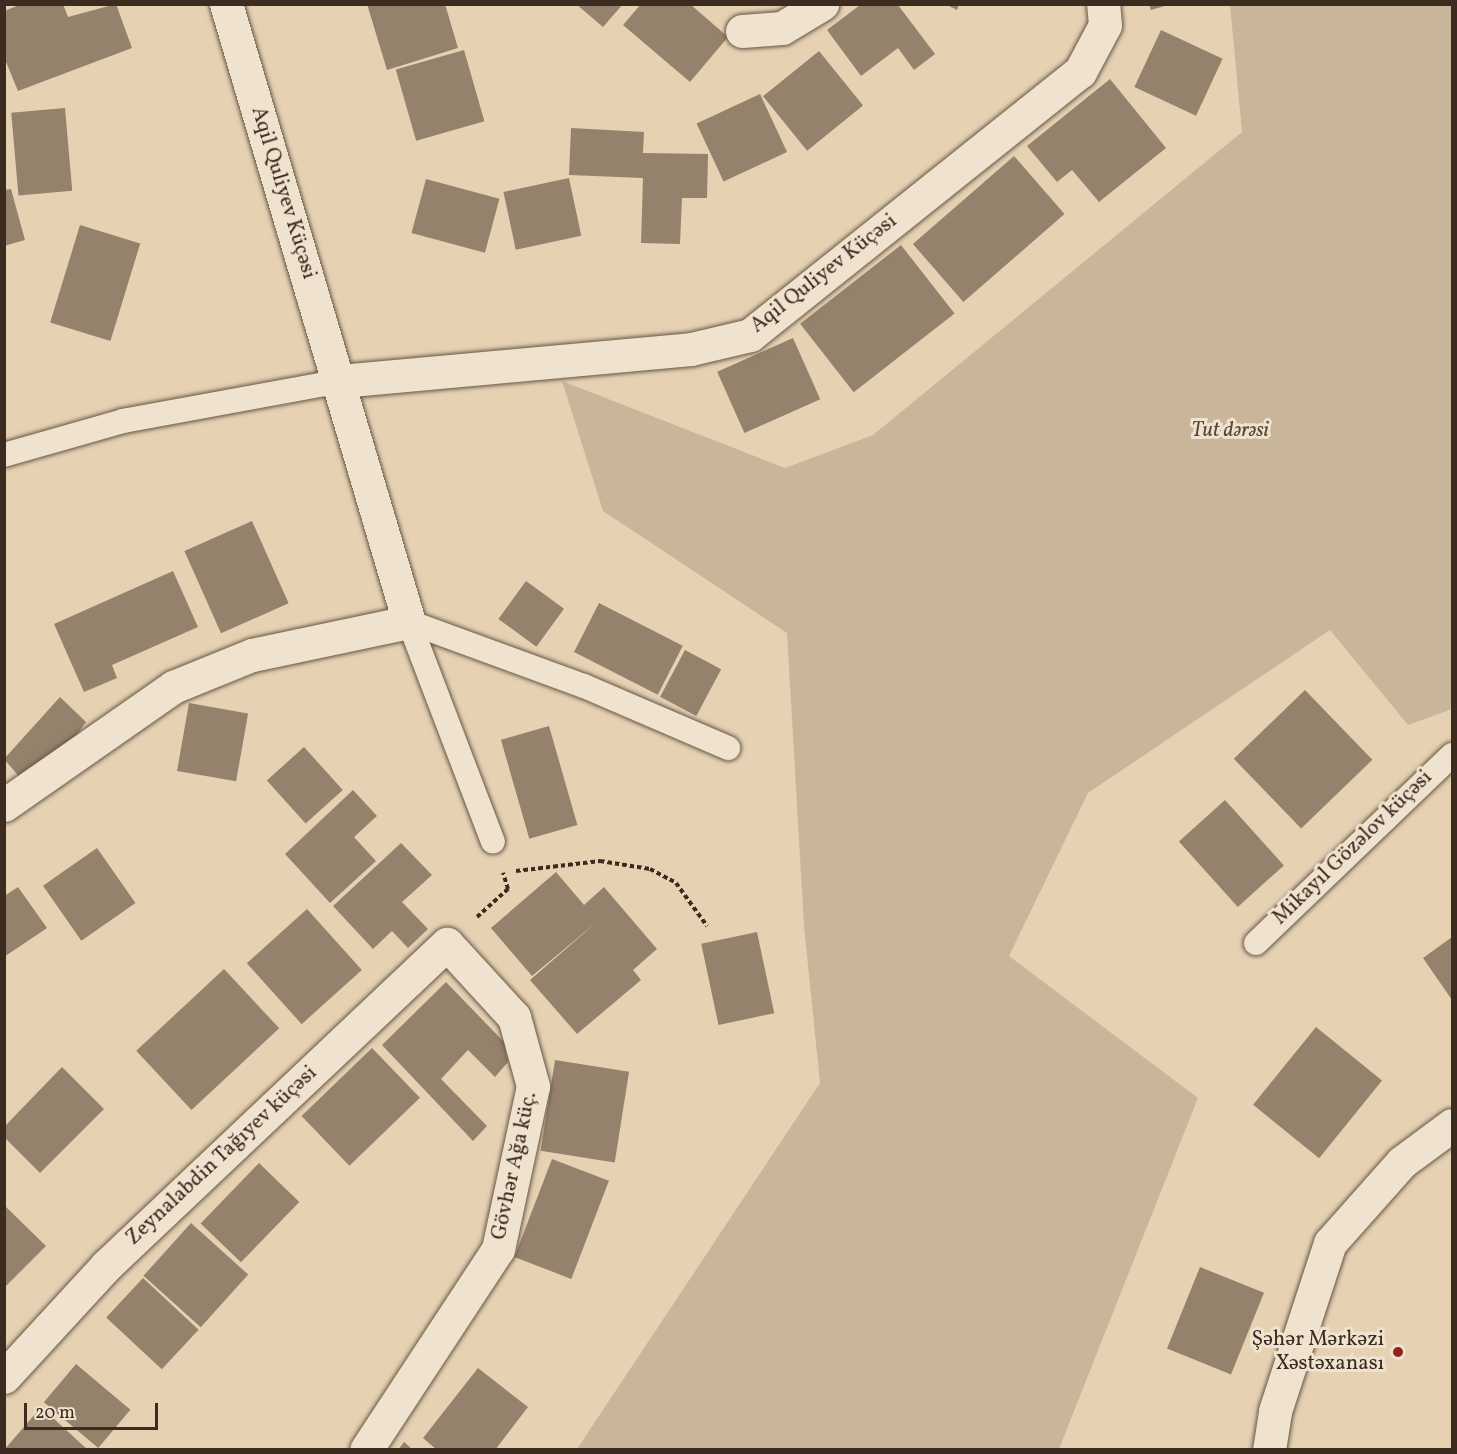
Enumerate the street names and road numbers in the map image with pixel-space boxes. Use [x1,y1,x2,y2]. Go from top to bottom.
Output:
street label: Aqil Quliyev Küçəsi [245,104,321,282]
street label: Aqil Quliyev Küçəsi [746,209,902,339]
street label: Mikayıl Gözəlov küçəsi [1268,765,1438,931]
street label: Zeynalabdin Tağıyev küçəsi [121,1060,323,1252]
street label: Gövhər Ağa küç. [487,1090,543,1242]

